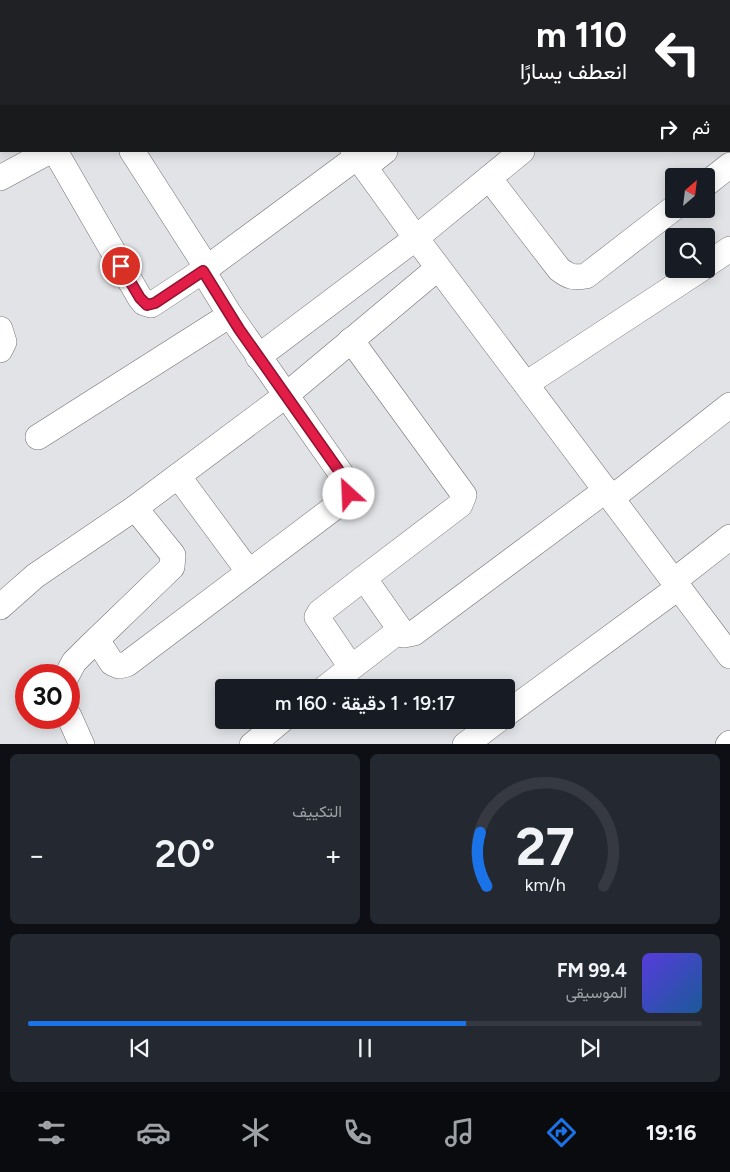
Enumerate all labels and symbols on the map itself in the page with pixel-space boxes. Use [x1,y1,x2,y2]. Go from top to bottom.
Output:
north arrow [665,168,715,218]
pin [100,245,142,287]
position arrow [322,467,374,519]
speed limit sign: 30 [15,664,80,729]

